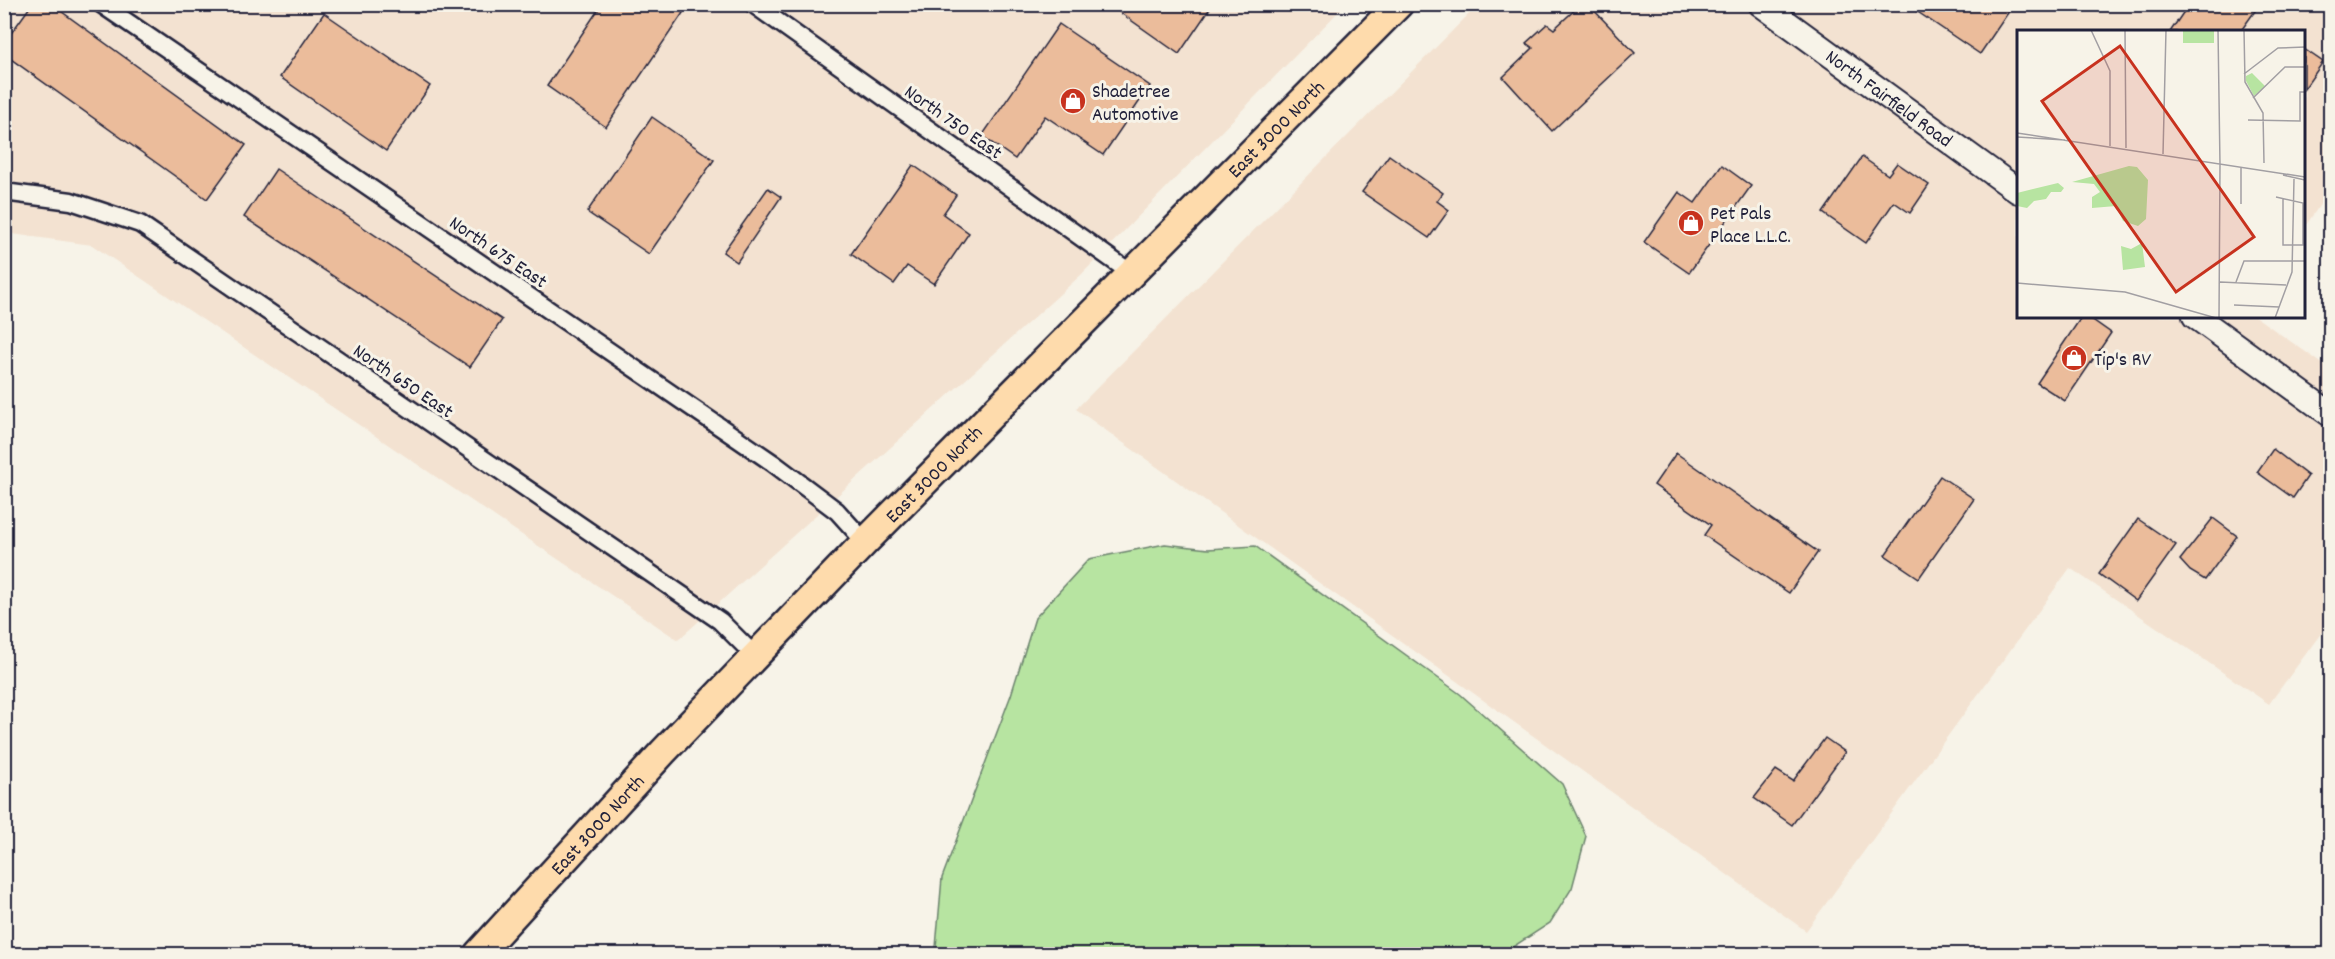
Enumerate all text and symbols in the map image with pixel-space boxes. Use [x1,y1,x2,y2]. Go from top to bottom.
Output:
inset map [2017,30,2305,318]
street label: North Fairfield Road [1819,44,1957,156]
street label: East 3000 North [1223,75,1333,186]
street label: North 750 East [898,79,1007,168]
place label: Shadetree Automotive [1092,79,1179,130]
shop icon: Shadetree Automotive [1058,86,1088,116]
place label: Pet Pals Place L.L.C. [1710,201,1791,252]
shop icon: Pet Pals Place L.L.C. [1676,208,1706,238]
street label: North 675 East [443,210,552,297]
street label: North 650 East [346,338,458,427]
shop icon: Tip's RV [2059,343,2089,373]
place label: Tip's RV [2094,347,2152,375]
street label: East 3000 North [880,420,990,531]
street label: East 3000 North [546,770,653,883]

